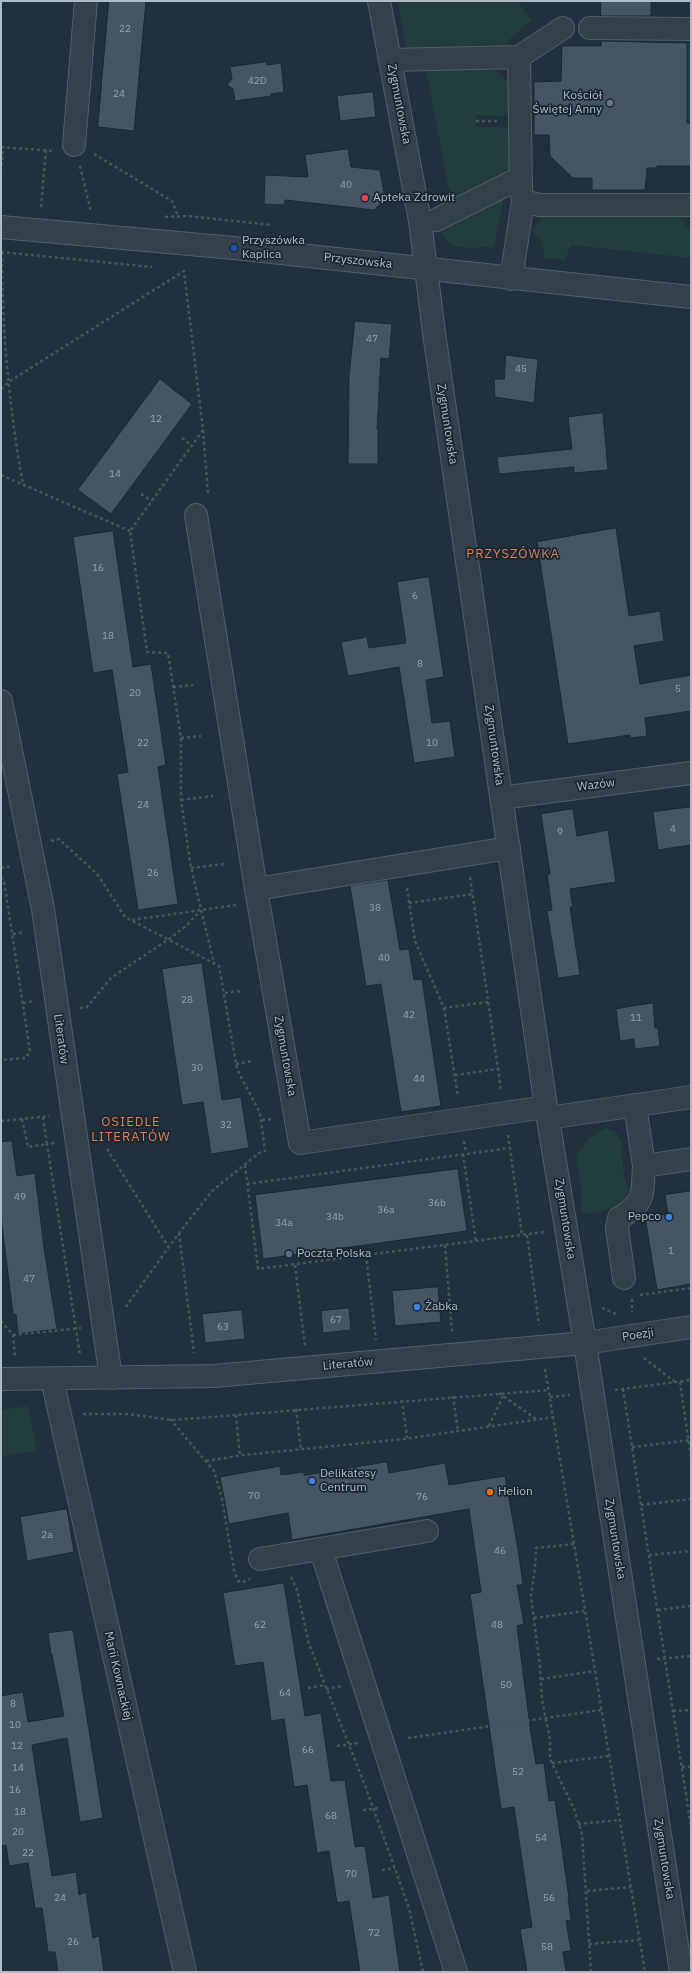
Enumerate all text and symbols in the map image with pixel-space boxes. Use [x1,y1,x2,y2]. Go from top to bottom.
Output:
house number: 22 [119,23,131,35]
street label: Zygmuntowska [384,63,414,145]
house number: 42D [248,75,266,87]
house number: 24 [113,88,125,100]
place label: Kościół Świętej Anny [532,89,602,117]
marker: Kościół Świętej Anny [605,98,615,108]
house number: 40 [340,179,352,191]
place label: Apteka Zdrowit [373,191,455,205]
marker: Apteka Zdrowit [360,193,370,203]
place label: Przyszówka Kaplica [242,234,305,262]
marker: Przyszówka Kaplica [229,243,239,253]
street label: Przyszowska [323,250,393,272]
house number: 47 [366,333,378,345]
house number: 45 [515,363,527,375]
street label: Zygmuntowska [434,383,460,465]
house number: 12 [150,413,162,425]
house number: 14 [109,468,121,480]
district label: PRZYSZÓWKA [466,546,560,562]
house number: 16 [92,562,104,574]
house number: 6 [412,590,418,602]
house number: 18 [102,630,114,642]
house number: 8 [417,658,423,670]
house number: 5 [675,683,681,695]
house number: 20 [129,687,141,699]
street label: Zygmuntowska [481,704,507,786]
house number: 22 [137,737,149,749]
house number: 10 [426,737,438,749]
street label: Wazów [576,776,616,794]
house number: 24 [137,799,149,811]
house number: 4 [670,823,676,835]
house number: 9 [557,826,563,838]
house number: 26 [147,867,159,879]
house number: 38 [369,902,381,914]
house number: 40 [378,952,390,964]
house number: 28 [181,994,193,1006]
house number: 42 [403,1009,415,1021]
house number: 11 [630,1012,642,1024]
street label: Literatów [50,1013,72,1065]
street label: Zygmuntowska [271,1015,299,1097]
house number: 30 [191,1062,203,1074]
house number: 44 [413,1073,425,1085]
district label: OSIEDLE LITERATÓW [91,1114,171,1145]
house number: 32 [220,1119,232,1131]
street label: Zygmuntowska [552,1178,578,1260]
house number: 49 [14,1191,26,1203]
house number: 36b [428,1197,446,1209]
house number: 36a [377,1204,395,1216]
place label: Pepco [628,1210,661,1224]
house number: 34b [326,1211,344,1223]
marker: Pepco [664,1212,674,1222]
house number: 34a [275,1217,293,1229]
house number: 1 [668,1245,674,1257]
place label: Poczta Polska [297,1247,371,1261]
marker: Poczta Polska [284,1249,294,1259]
house number: 47 [23,1273,35,1285]
place label: Żabka [425,1300,458,1314]
marker: Żabka [412,1302,422,1312]
house number: 67 [330,1314,342,1326]
house number: 63 [217,1321,229,1333]
street label: Poezji [621,1325,655,1345]
street label: Literatów [322,1355,374,1373]
place label: Delikatesy Centrum [320,1467,376,1495]
marker: Delikatesy Centrum [307,1476,317,1486]
place label: Helion [498,1485,533,1499]
marker: Helion [485,1487,495,1497]
house number: 70 [248,1490,260,1502]
house number: 76 [416,1491,428,1503]
street label: Zygmuntowska [602,1498,628,1580]
house number: 2a [41,1529,53,1541]
house number: 46 [494,1545,506,1557]
house number: 62 [254,1619,266,1631]
house number: 48 [491,1619,503,1631]
street label: Marii Kownackiej [101,1630,135,1722]
house number: 50 [500,1679,512,1691]
house number: 64 [279,1687,291,1699]
house number: 8 [10,1698,16,1710]
house number: 10 [9,1719,21,1731]
house number: 12 [11,1740,23,1752]
house number: 66 [302,1744,314,1756]
house number: 14 [12,1762,24,1774]
house number: 52 [512,1766,524,1778]
house number: 16 [9,1784,21,1796]
house number: 18 [14,1806,26,1818]
house number: 68 [325,1810,337,1822]
street label: Zygmuntowska [651,1818,677,1900]
house number: 20 [12,1826,24,1838]
house number: 54 [535,1832,547,1844]
house number: 22 [22,1847,34,1859]
house number: 70 [345,1868,357,1880]
house number: 24 [54,1892,66,1904]
house number: 56 [543,1892,555,1904]
house number: 72 [368,1927,380,1939]
house number: 26 [67,1936,79,1948]
house number: 58 [541,1941,553,1953]

